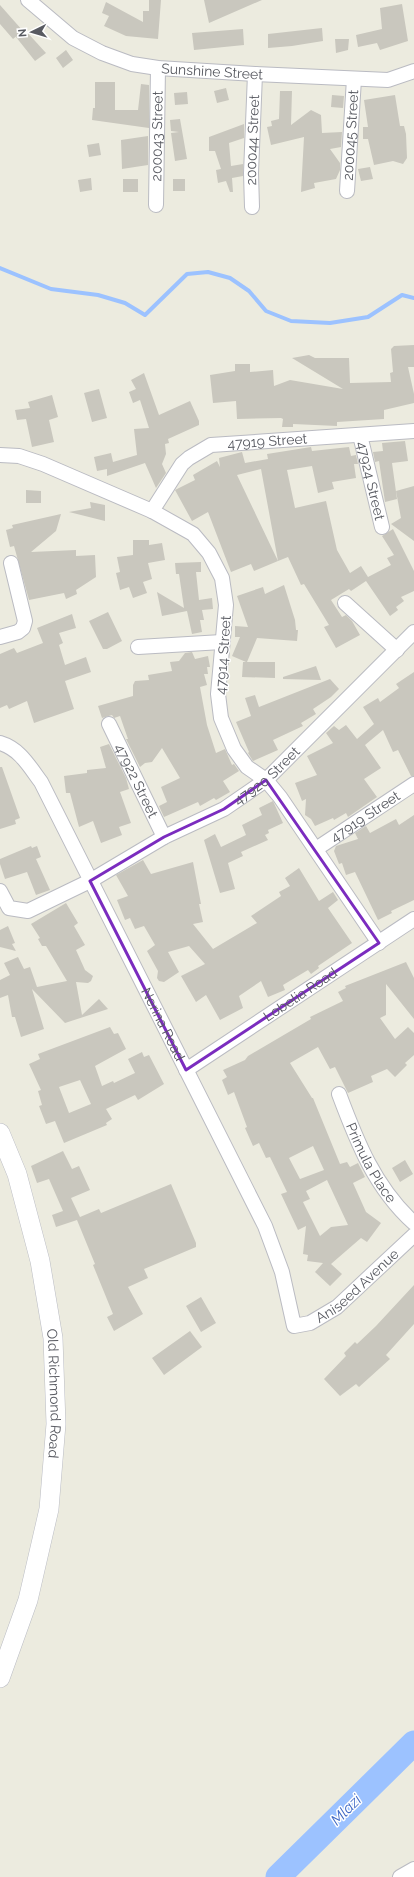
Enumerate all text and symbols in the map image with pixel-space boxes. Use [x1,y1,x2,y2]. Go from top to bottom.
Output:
north arrow [12,12,52,52]
text: N [16,28,29,38]
street label: Sunshine Street [161,60,264,82]
street label: 200045 Street [340,89,361,181]
street label: 200043 Street [148,90,166,181]
street label: 200044 Street [243,94,262,186]
street label: 47919 Street [227,430,308,452]
street label: 47924 Street [354,440,388,522]
street label: 47914 Street [212,615,234,695]
street label: 47922 Street [112,741,161,821]
street label: 47920 Street [231,743,303,808]
street label: 47919 Street [327,787,403,845]
street label: Lobelia Road [260,964,340,1024]
street label: Nerina Road [138,985,188,1063]
street label: Primula Place [343,1120,399,1206]
street label: Aniseed Avenue [313,1246,402,1326]
street label: Old Richmond Road [44,1327,64,1459]
water label: Mlazi [327,1790,366,1829]

